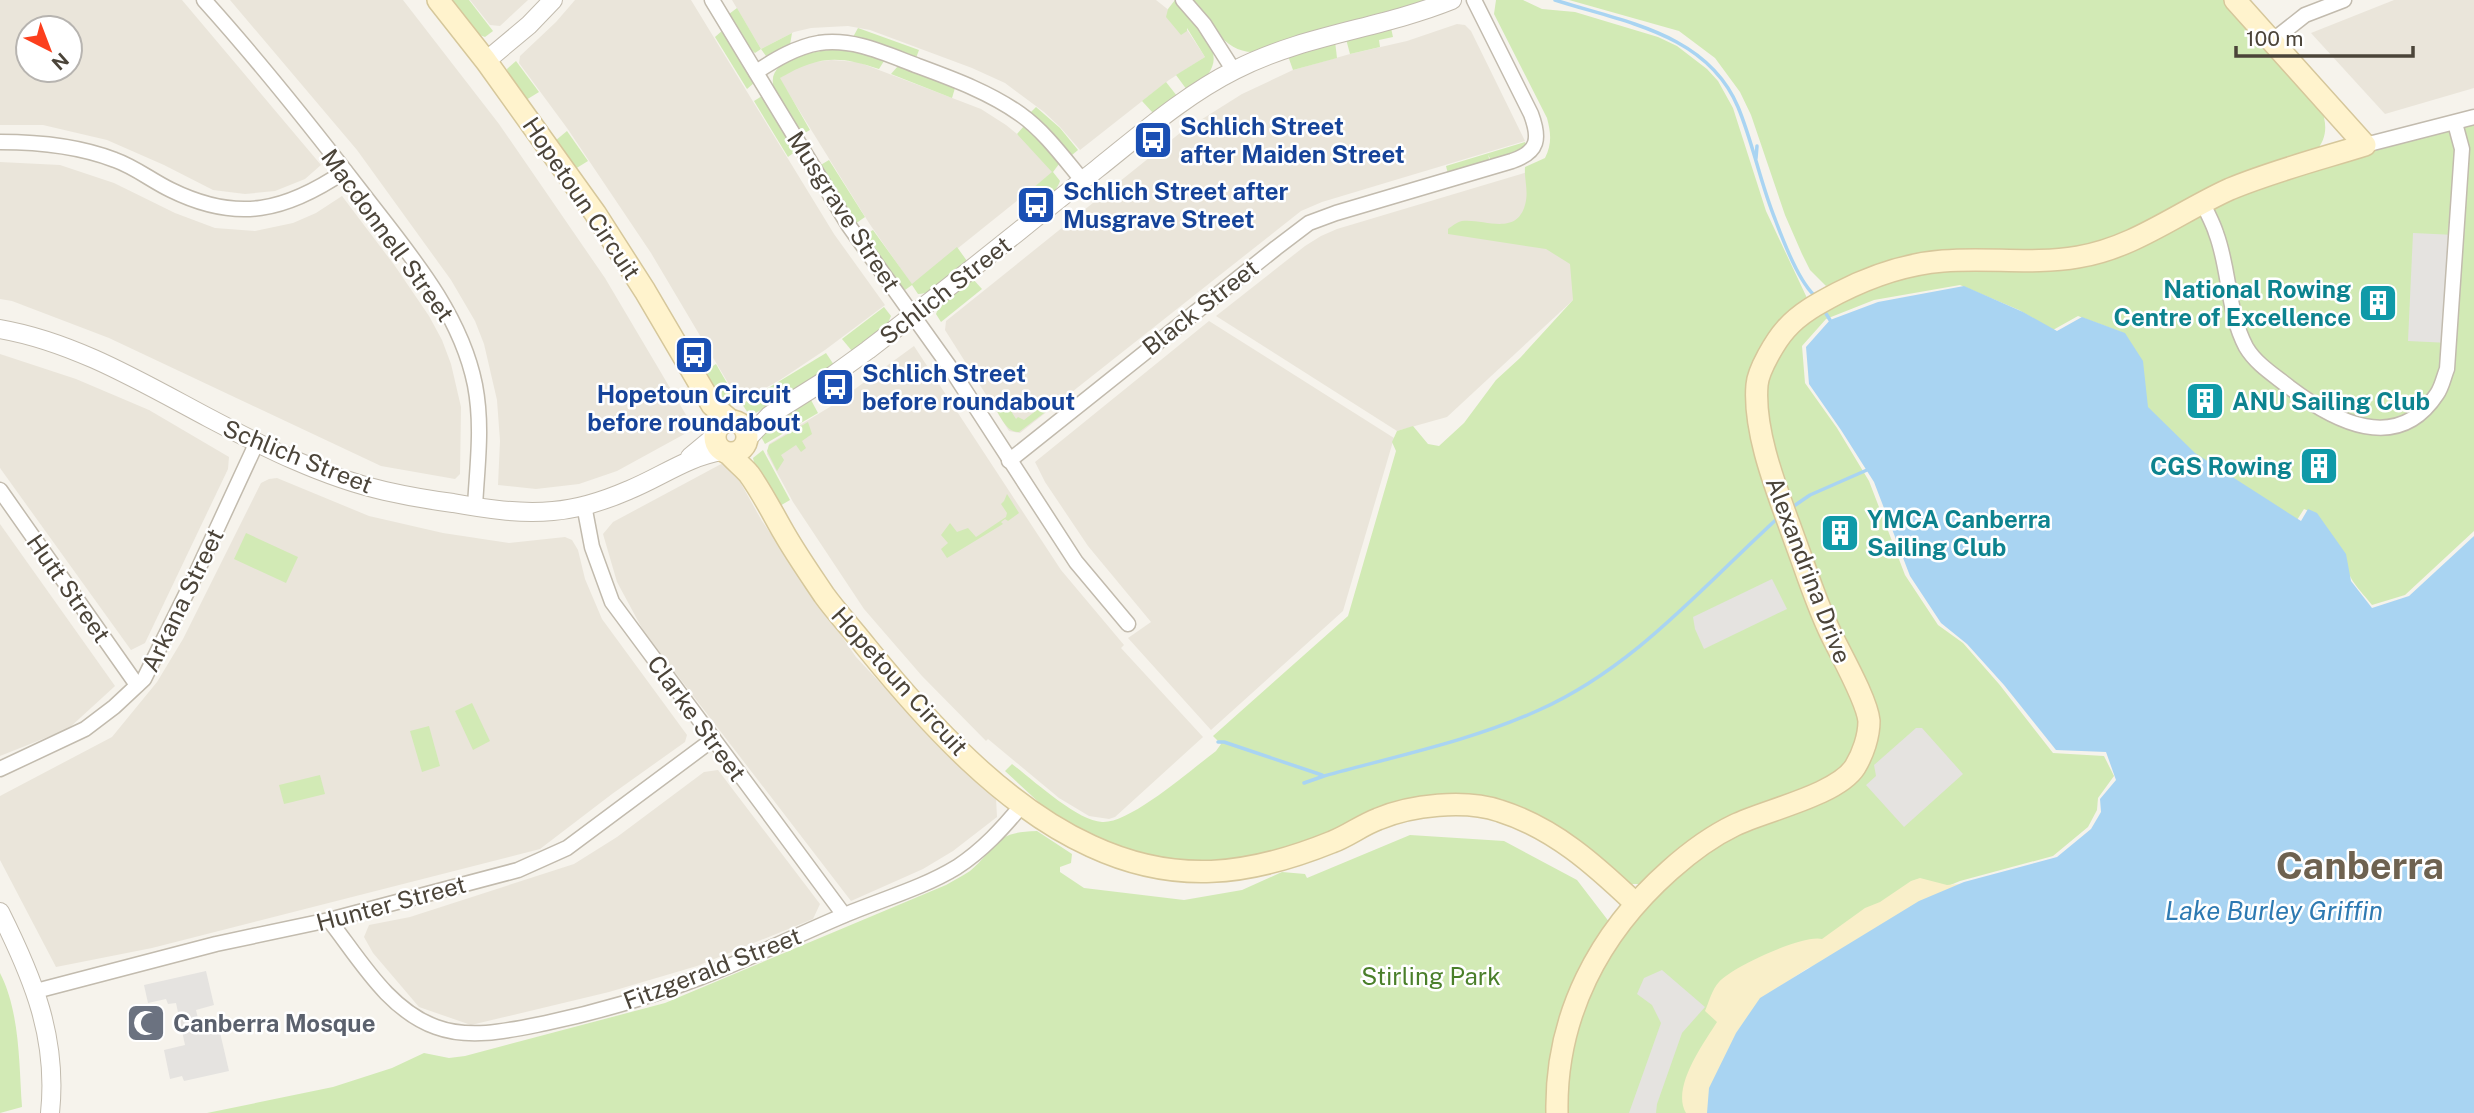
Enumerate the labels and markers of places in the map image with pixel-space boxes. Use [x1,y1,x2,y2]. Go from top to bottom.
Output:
place label: Schlich Street after Maiden Street [1180,112,1405,168]
bus stop icon: Schlich Street after Maiden Street [1132,119,1174,161]
place label: Schlich Street after Musgrave Street [1063,177,1288,233]
bus stop icon: Schlich Street after Musgrave Street [1015,184,1057,226]
place label: National Rowing Centre of Excellence [2114,275,2351,331]
building icon: National Rowing Centre of Excellence [2357,282,2399,324]
bus stop icon: Hopetoun Circuit before roundabout [673,334,715,376]
place label: Schlich Street before roundabout [862,359,1075,415]
bus stop icon: Schlich Street before roundabout [814,366,856,408]
place label: Hopetoun Circuit before roundabout [587,380,801,436]
building icon: ANU Sailing Club [2184,380,2226,422]
place label: ANU Sailing Club [2232,387,2430,415]
building icon: CGS Rowing [2298,445,2340,487]
place label: CGS Rowing [2150,452,2292,480]
place label: YMCA Canberra Sailing Club [1867,505,2051,561]
building icon: YMCA Canberra Sailing Club [1819,512,1861,554]
mosque icon: Canberra Mosque [125,1002,167,1044]
place label: Canberra Mosque [173,1009,375,1037]

